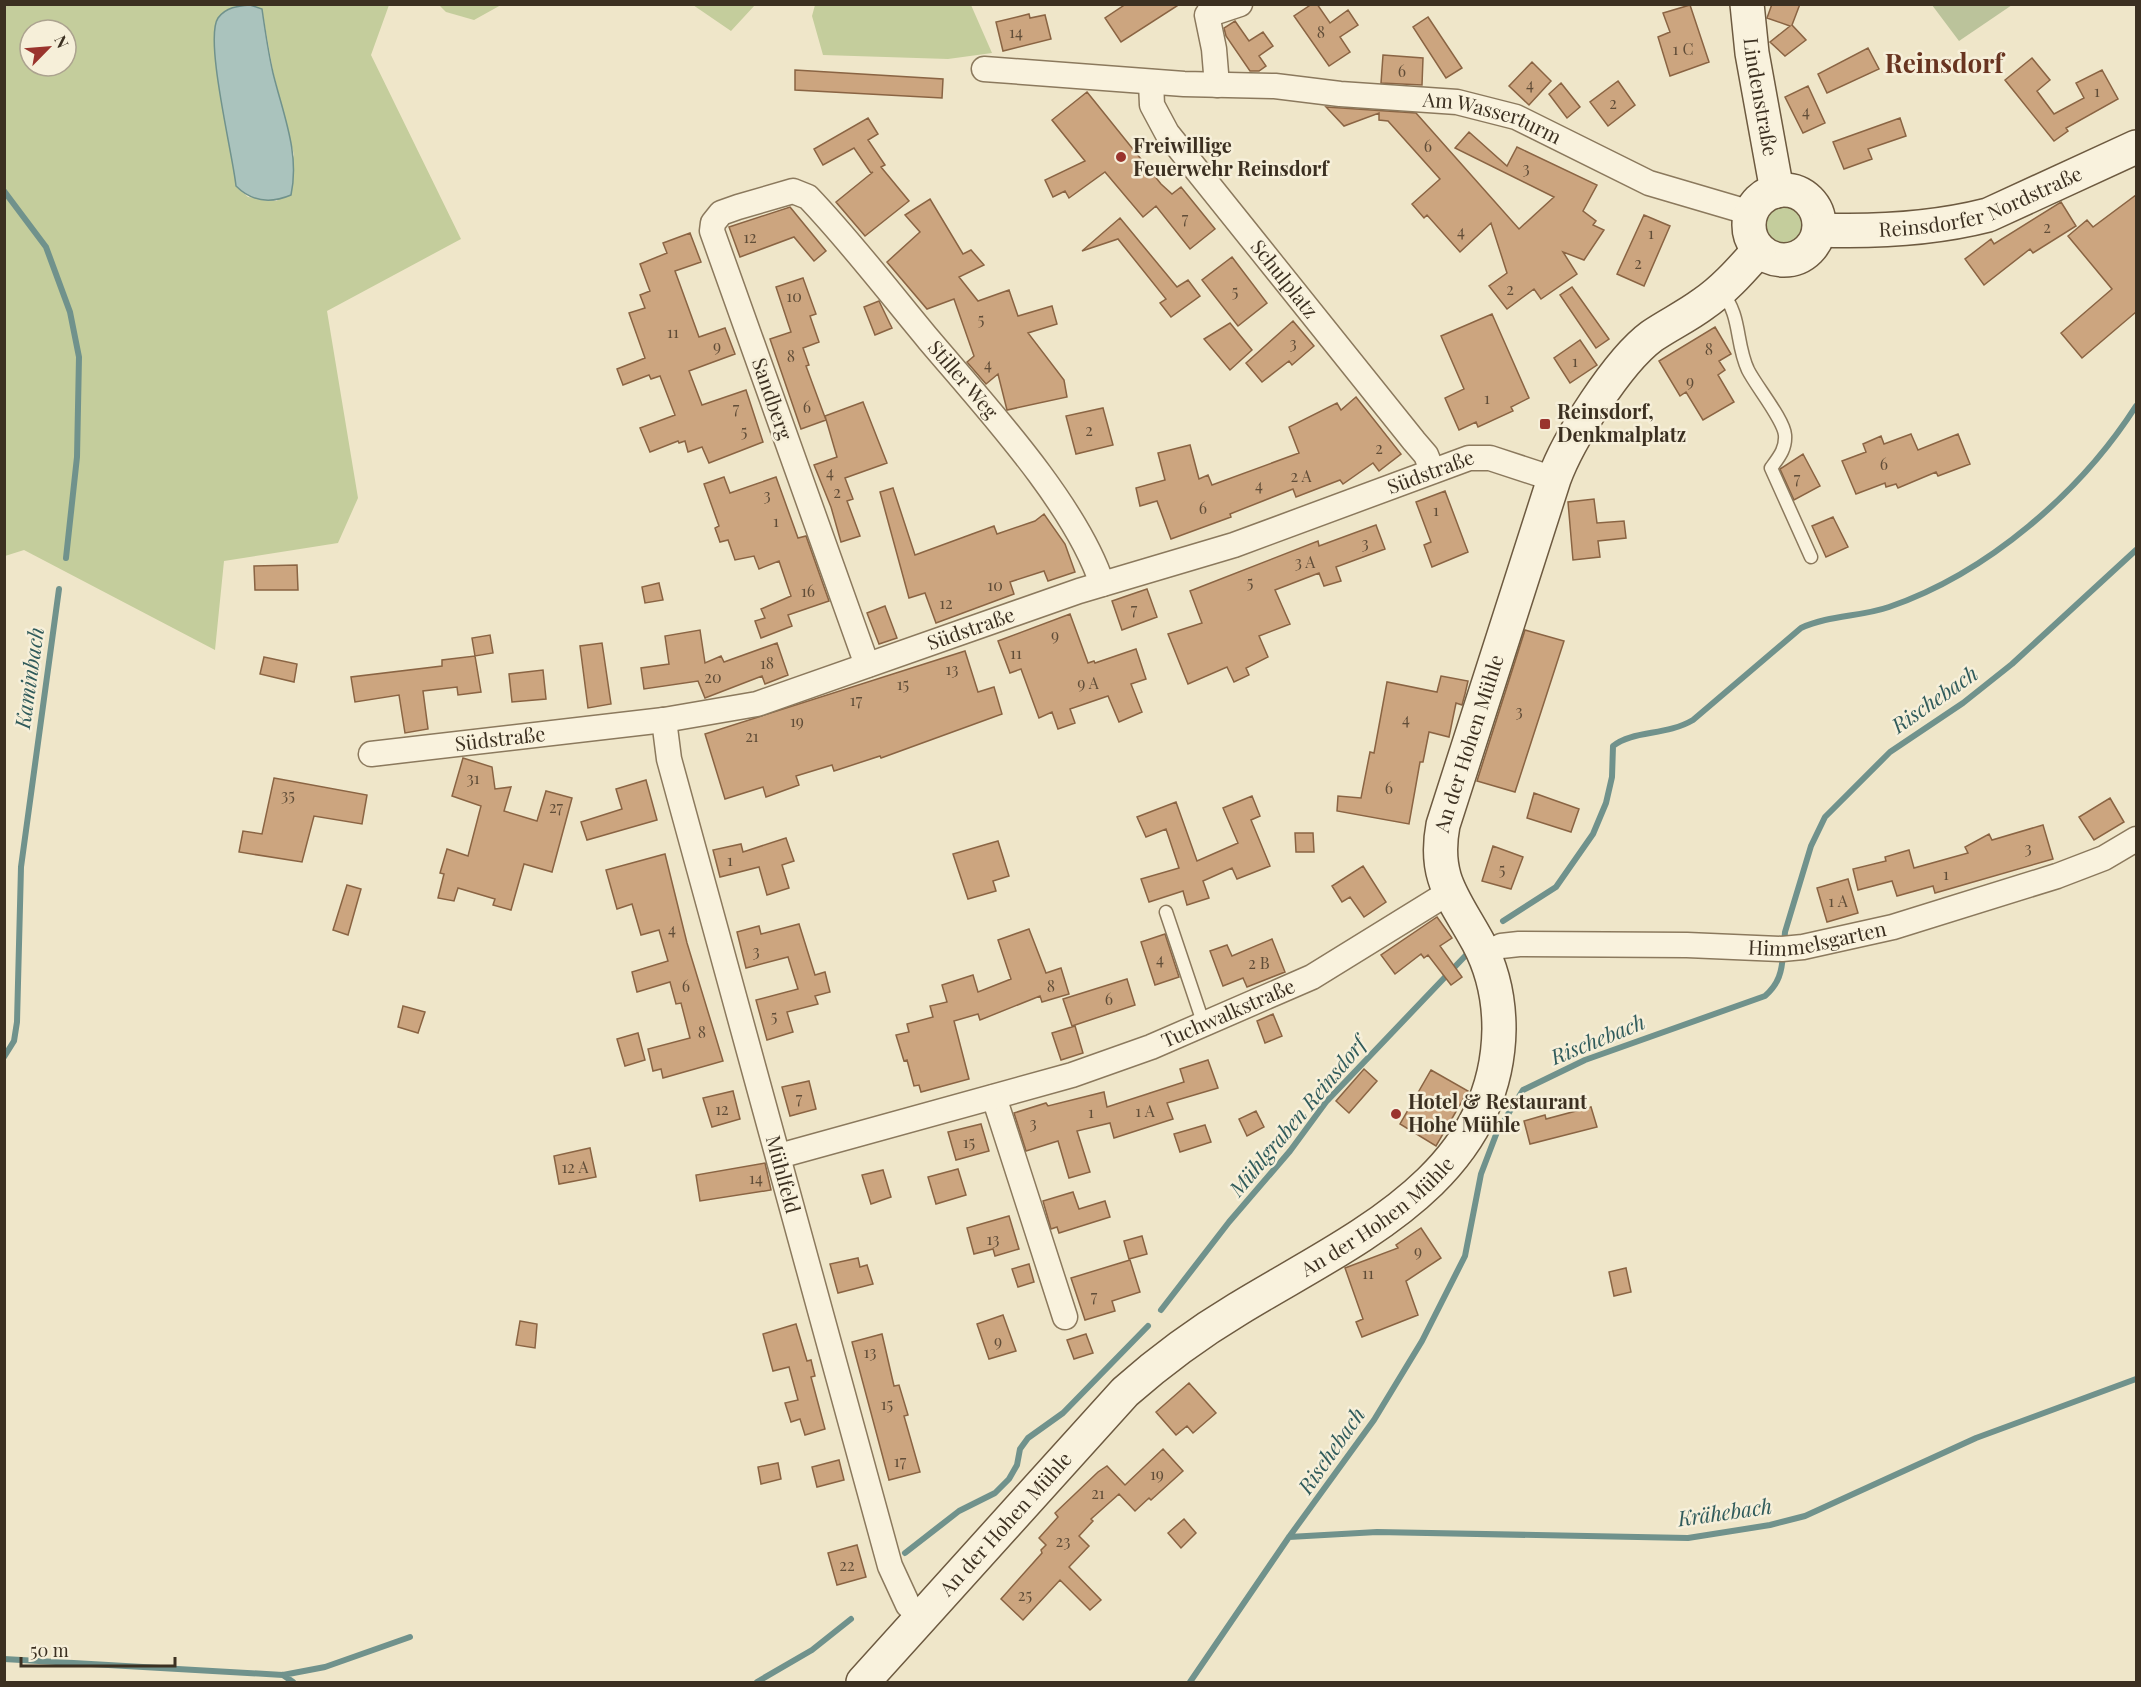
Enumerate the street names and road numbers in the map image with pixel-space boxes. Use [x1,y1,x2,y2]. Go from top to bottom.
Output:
street label: Lindenstraße [1739,36,1785,158]
street label: Am Wasserturm [1421,85,1567,150]
street label: Reinsdorfer Nordstraße [1878,159,2086,242]
street label: Schulplatz [1245,233,1325,323]
street label: Stiller Weg [923,334,1006,424]
street label: Sandberg [747,354,800,444]
street label: Südstraße [1383,442,1477,499]
street label: Südstraße [923,600,1018,655]
street label: An der Hohen Mühle [1427,651,1509,835]
street label: Südstraße [453,719,547,756]
street label: Himmelsgarten [1748,914,1888,961]
street label: Tuchwalkstraße [1157,971,1298,1053]
street label: Mühlfeld [761,1132,808,1216]
street label: An der Hohen Mühle [1294,1150,1459,1282]
street label: An der Hohen Mühle [932,1445,1077,1602]

